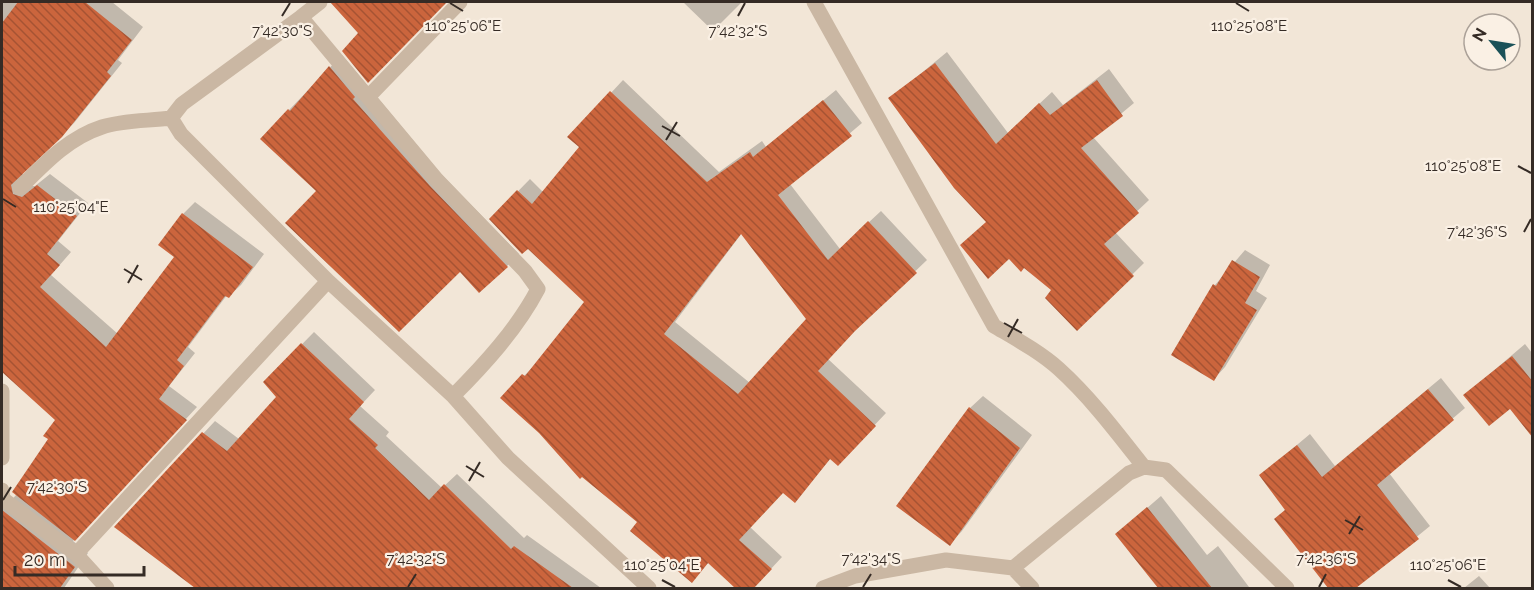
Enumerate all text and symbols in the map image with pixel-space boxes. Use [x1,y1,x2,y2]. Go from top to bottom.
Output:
north arrow [1462,12,1522,72]
text: 110°25'06"E [425,17,501,35]
text: 110°25'08"E [1211,17,1287,35]
text: 7°42'30"S [252,22,312,40]
text: 7°42'32"S [709,22,767,40]
text: N [1468,25,1491,45]
text: 110°25'08"E [1425,157,1501,175]
text: 110°25'04"E [33,198,109,216]
text: 7°42'36"S [1447,223,1507,241]
text: 7°42'30"S [27,478,87,496]
scale bar [15,539,144,577]
text: 20 m [24,549,66,570]
text: 7°42'32"S [387,550,445,568]
text: 7°42'34"S [841,550,901,568]
text: 7°42'36"S [1296,550,1356,568]
text: 110°25'04"E [624,556,700,574]
text: 110°25'06"E [1410,556,1486,574]

